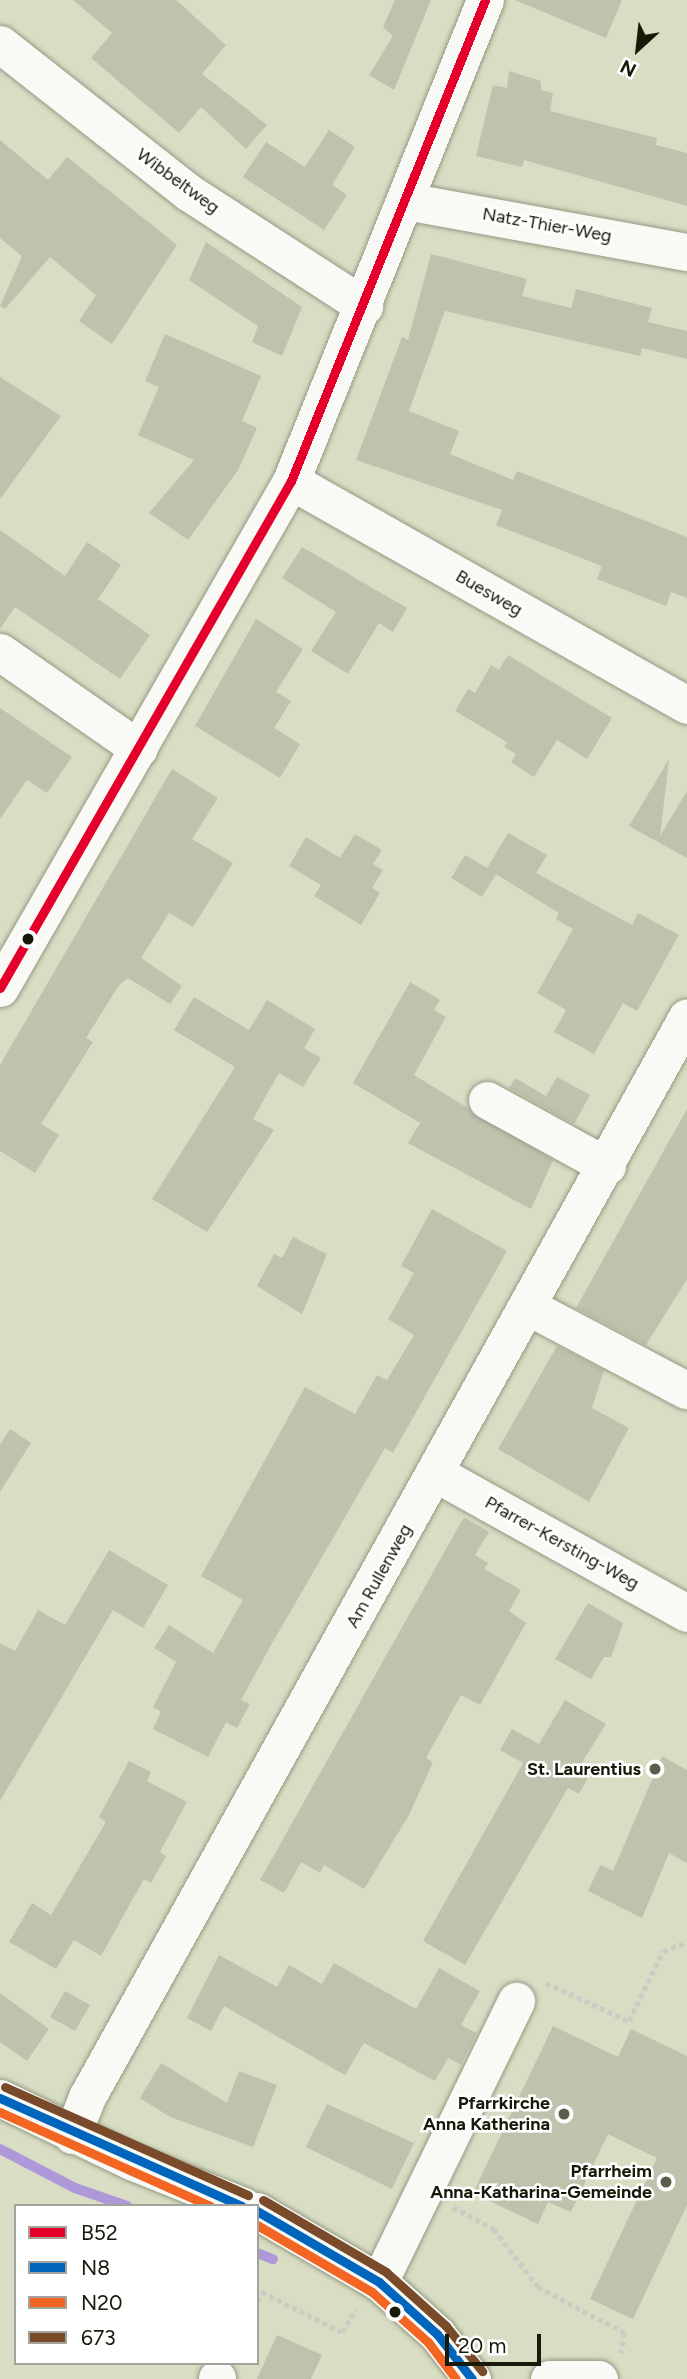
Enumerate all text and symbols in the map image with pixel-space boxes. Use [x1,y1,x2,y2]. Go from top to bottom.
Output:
north arrow [603,14,673,84]
text: N [616,55,640,82]
street label: Wibbeltweg [132,144,224,218]
street label: Natz-Thier-Weg [481,203,613,247]
street label: Buesweg [452,565,526,621]
unlabelled marker [21,932,35,946]
street label: Pfarrer-Kersting-Weg [481,1492,643,1594]
street label: Am Rullenweg [342,1520,416,1632]
place label: St. Laurentius [527,1758,641,1780]
marker: St. Laurentius [647,1761,663,1777]
place label: Pfarrkirche Anna Katherina [423,2093,550,2136]
marker: Pfarrkirche Anna Katherina [556,2106,572,2122]
place label: Pfarrheim Anna-Katharina-Gemeinde [430,2161,652,2204]
marker: Pfarrheim Anna-Katharina-Gemeinde [658,2174,674,2190]
legend [14,2204,259,2365]
text: B52 [81,2220,118,2245]
text: N8 [81,2255,110,2280]
text: N20 [81,2290,122,2315]
unlabelled marker [388,2305,402,2319]
scale bar [449,2320,545,2364]
text: 673 [81,2325,116,2350]
text: 20 m [458,2333,506,2358]

